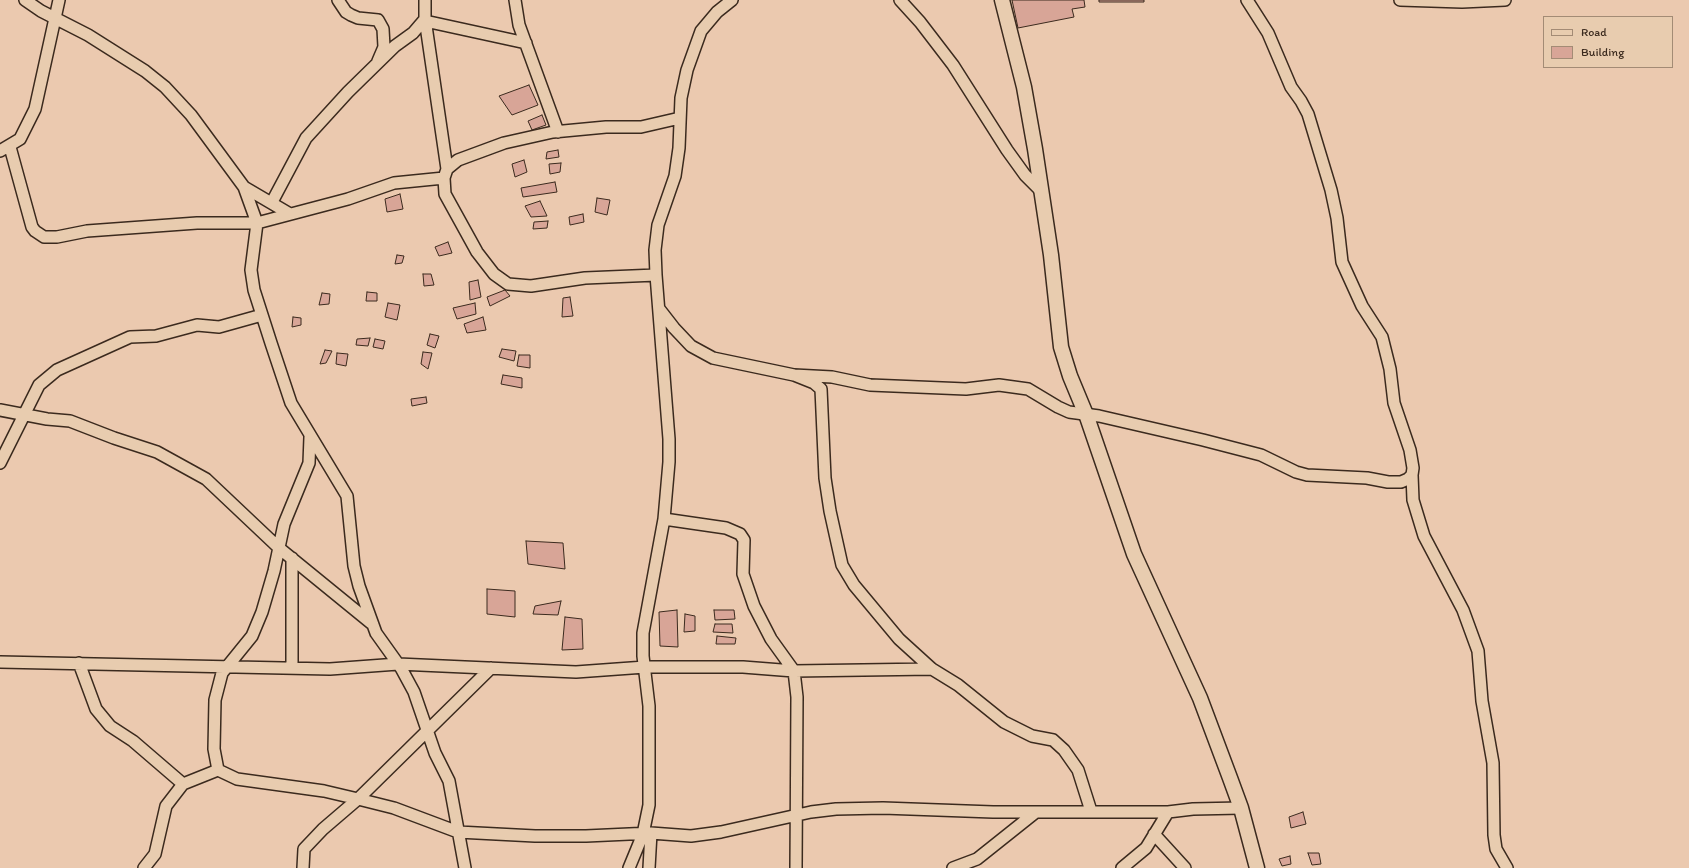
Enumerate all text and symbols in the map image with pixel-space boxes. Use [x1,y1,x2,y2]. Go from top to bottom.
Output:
legend [1543,16,1673,68]
text: Road [1581,25,1607,39]
text: Building [1581,45,1624,59]

